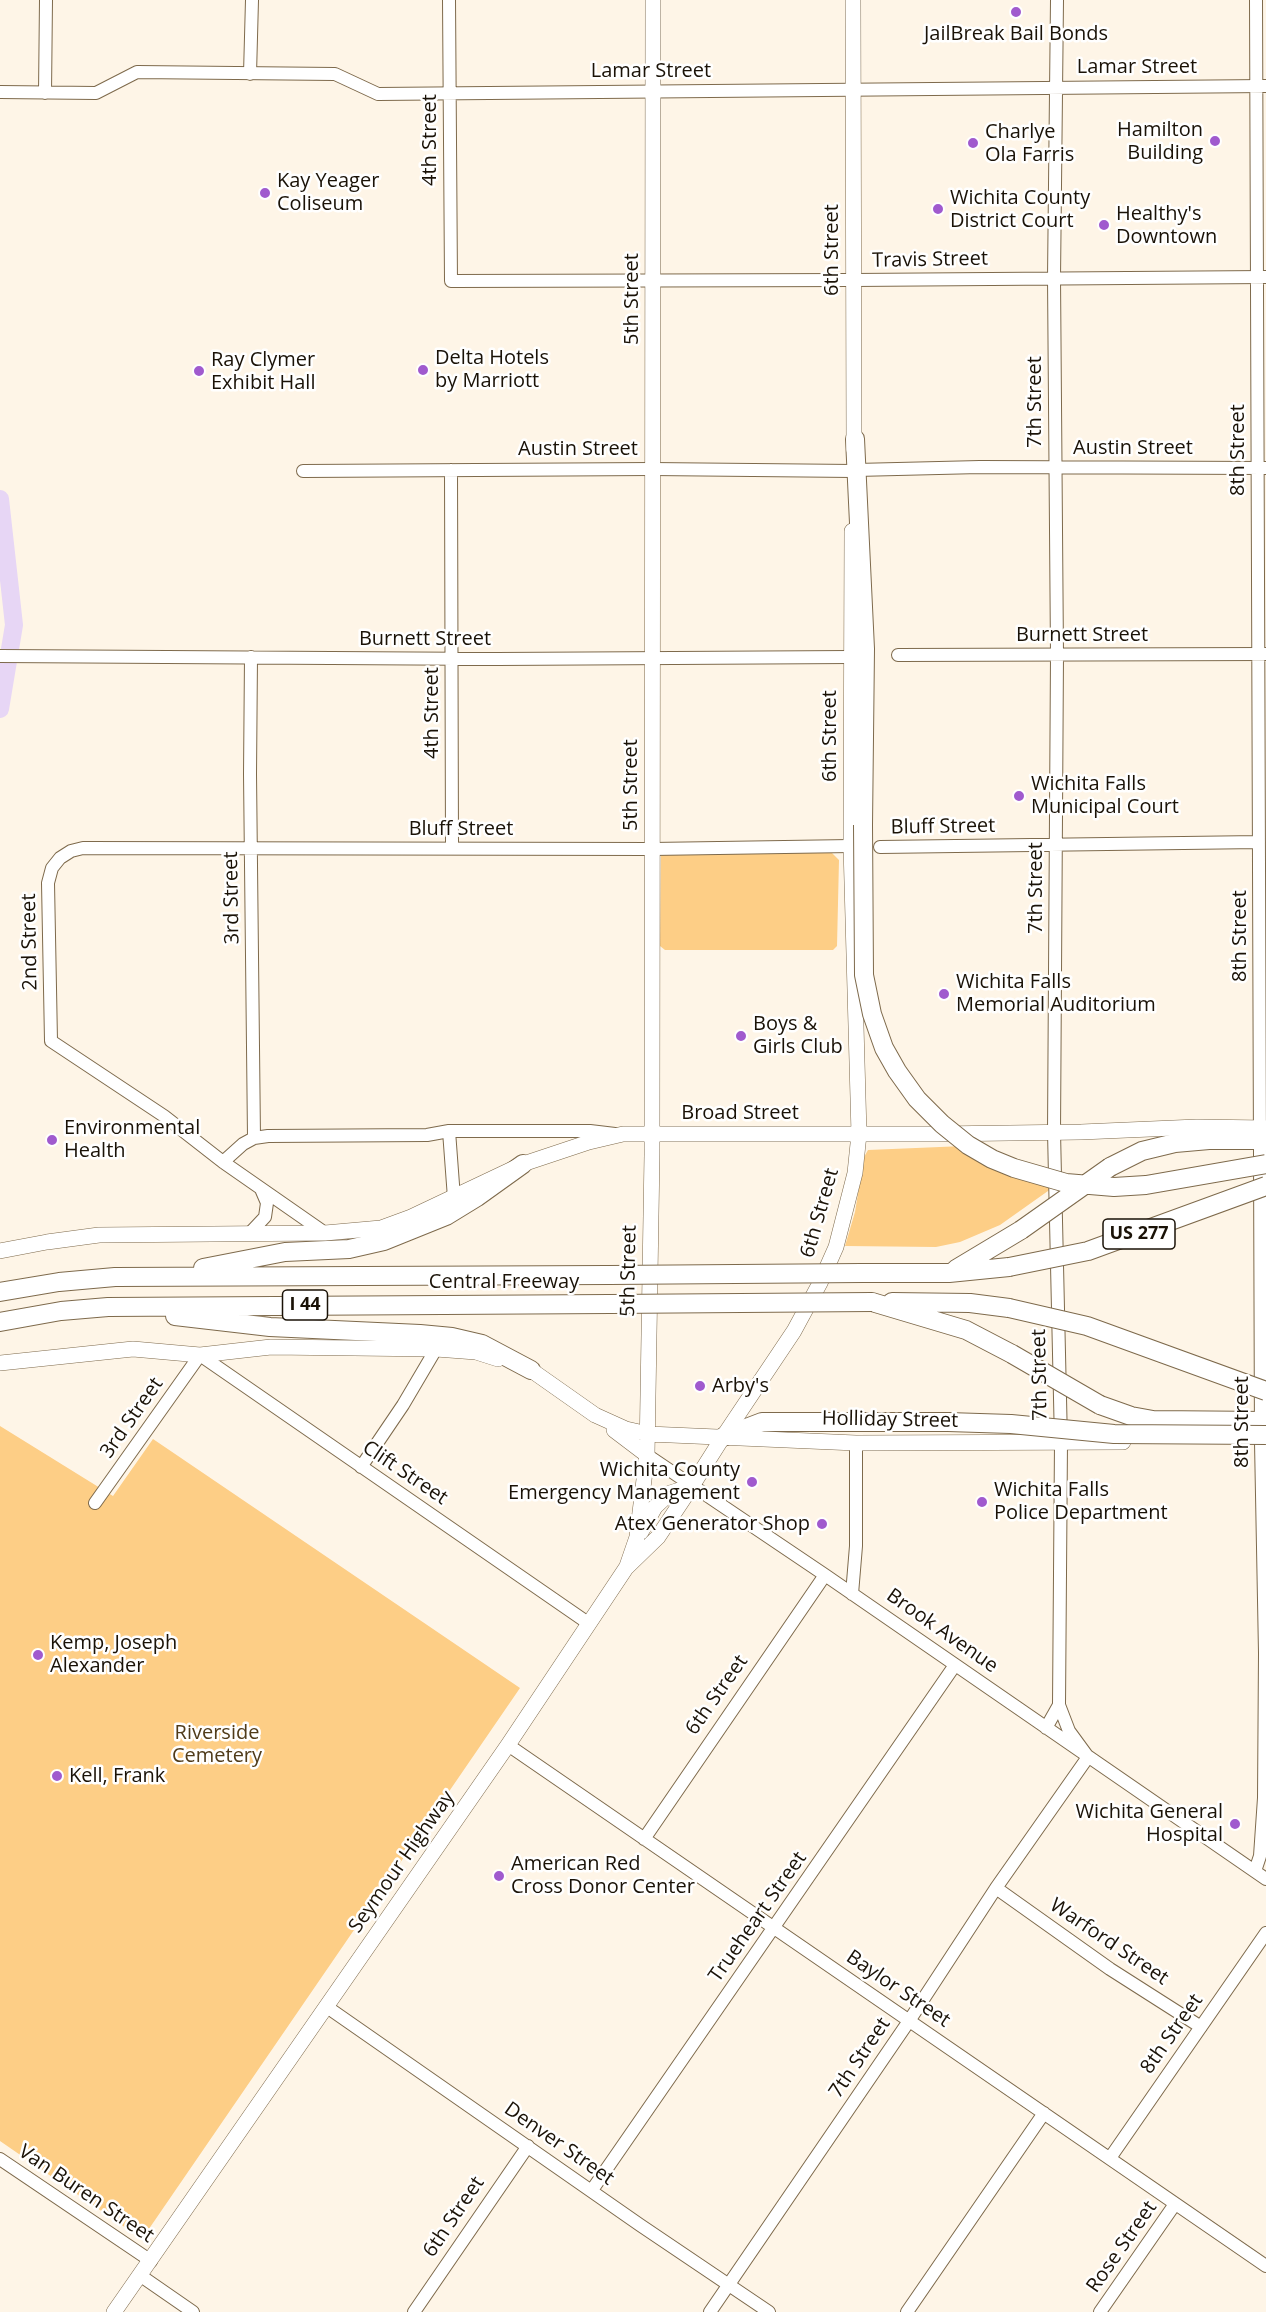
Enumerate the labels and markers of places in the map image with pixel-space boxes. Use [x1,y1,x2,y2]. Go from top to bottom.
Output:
marker: JailBreak Bail Bonds [1009,5,1023,19]
place label: JailBreak Bail Bonds [924,22,1108,46]
place label: Hamilton Building [1117,118,1203,165]
place label: Charlye Ola Farris [985,120,1074,167]
marker: Hamilton Building [1208,134,1222,148]
marker: Charlye Ola Farris [966,136,980,150]
place label: Kay Yeager Coliseum [277,169,379,216]
marker: Kay Yeager Coliseum [258,186,272,200]
place label: Wichita County District Court [950,186,1090,233]
marker: Wichita County District Court [931,202,945,216]
place label: Healthy's Downtown [1116,202,1217,249]
marker: Healthy's Downtown [1097,218,1111,232]
place label: Delta Hotels by Marriott [435,346,549,393]
place label: Ray Clymer Exhibit Hall [211,348,315,395]
marker: Delta Hotels by Marriott [416,363,430,377]
marker: Ray Clymer Exhibit Hall [192,364,206,378]
place label: Wichita Falls Municipal Court [1031,772,1179,819]
marker: Wichita Falls Municipal Court [1012,789,1026,803]
place label: Wichita Falls Memorial Auditorium [956,970,1156,1017]
marker: Wichita Falls Memorial Auditorium [937,987,951,1001]
place label: Boys & Girls Club [753,1012,843,1059]
marker: Boys & Girls Club [734,1029,748,1043]
place label: Environmental Health [64,1116,200,1163]
marker: Environmental Health [45,1133,59,1147]
place label: Arby's [712,1374,769,1398]
marker: Arby's [693,1379,707,1393]
place label: Wichita County Emergency Management [508,1458,740,1505]
marker: Wichita County Emergency Management [745,1475,759,1489]
place label: Wichita Falls Police Department [994,1478,1168,1525]
marker: Wichita Falls Police Department [975,1495,989,1509]
place label: Atex Generator Shop [615,1512,810,1536]
marker: Atex Generator Shop [815,1517,829,1531]
place label: Kemp, Joseph Alexander [50,1631,177,1678]
marker: Kemp, Joseph Alexander [31,1648,45,1662]
place label: Kell, Frank [69,1764,165,1788]
marker: Kell, Frank [50,1769,64,1783]
place label: Wichita General Hospital [1076,1800,1223,1847]
marker: Wichita General Hospital [1228,1817,1242,1831]
place label: American Red Cross Donor Center [511,1852,695,1899]
marker: American Red Cross Donor Center [492,1869,506,1883]

